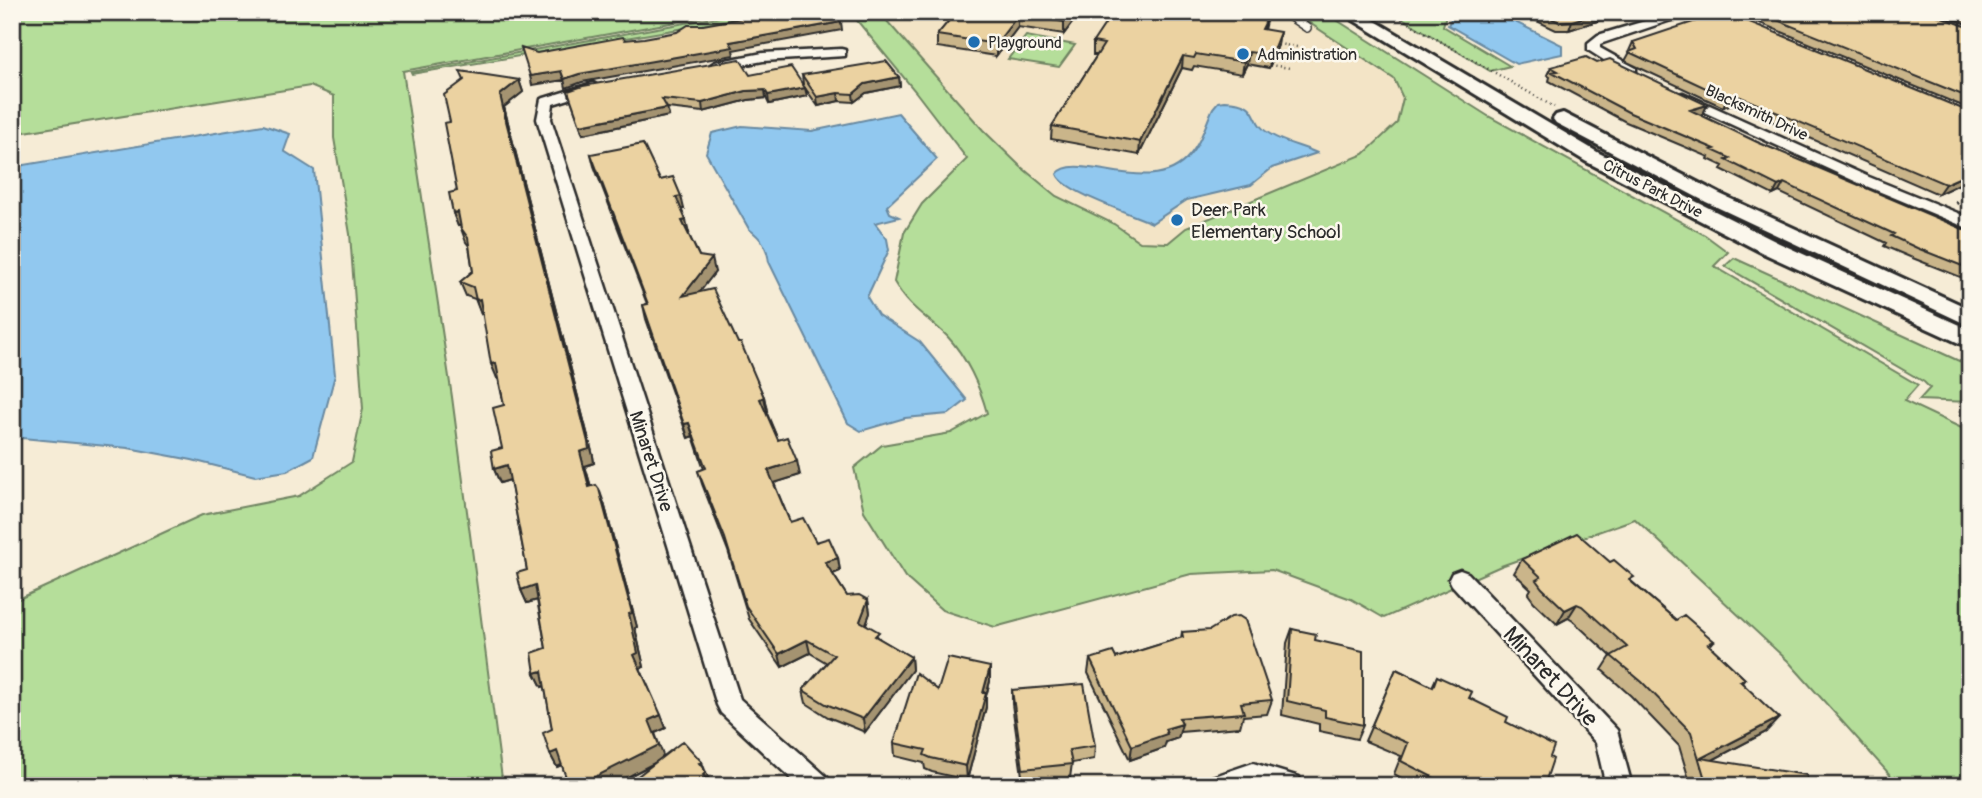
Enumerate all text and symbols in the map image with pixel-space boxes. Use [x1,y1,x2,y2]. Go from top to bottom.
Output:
place label: Playground [988,33,1062,53]
marker: Playground [966,34,982,50]
place label: Administration [1257,45,1357,65]
marker: Administration [1235,46,1251,62]
street label: Blacksmith Drive [1702,80,1811,145]
street label: Citrus Park Drive [1599,155,1706,223]
place label: Deer Park Elementary School [1191,198,1341,244]
marker: Deer Park Elementary School [1169,212,1185,228]
street label: Minaret Drive [623,408,679,515]
street label: Minaret Drive [1497,620,1605,733]

